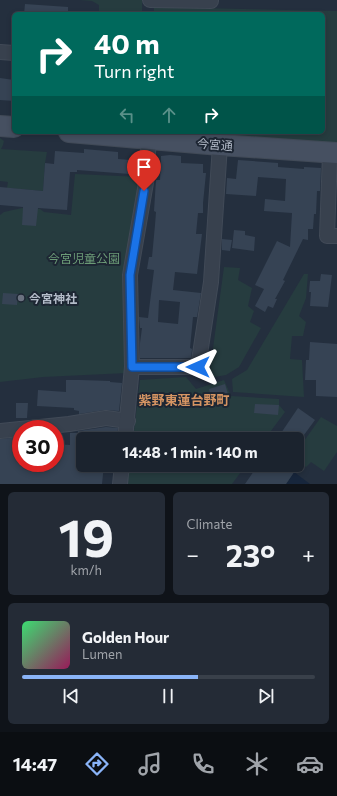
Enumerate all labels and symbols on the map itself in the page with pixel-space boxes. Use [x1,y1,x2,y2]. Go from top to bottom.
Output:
street label: 今宮通 [196,135,234,153]
pin [127,150,161,191]
park label: 今宮児童公園 [48,251,120,265]
place label: 今宮神社 [29,291,77,305]
marker: 今宮神社 [16,293,26,303]
position arrow [177,346,219,388]
district label: 紫野東蓮台野町 [138,392,230,408]
speed limit sign: 30 [12,420,64,472]

